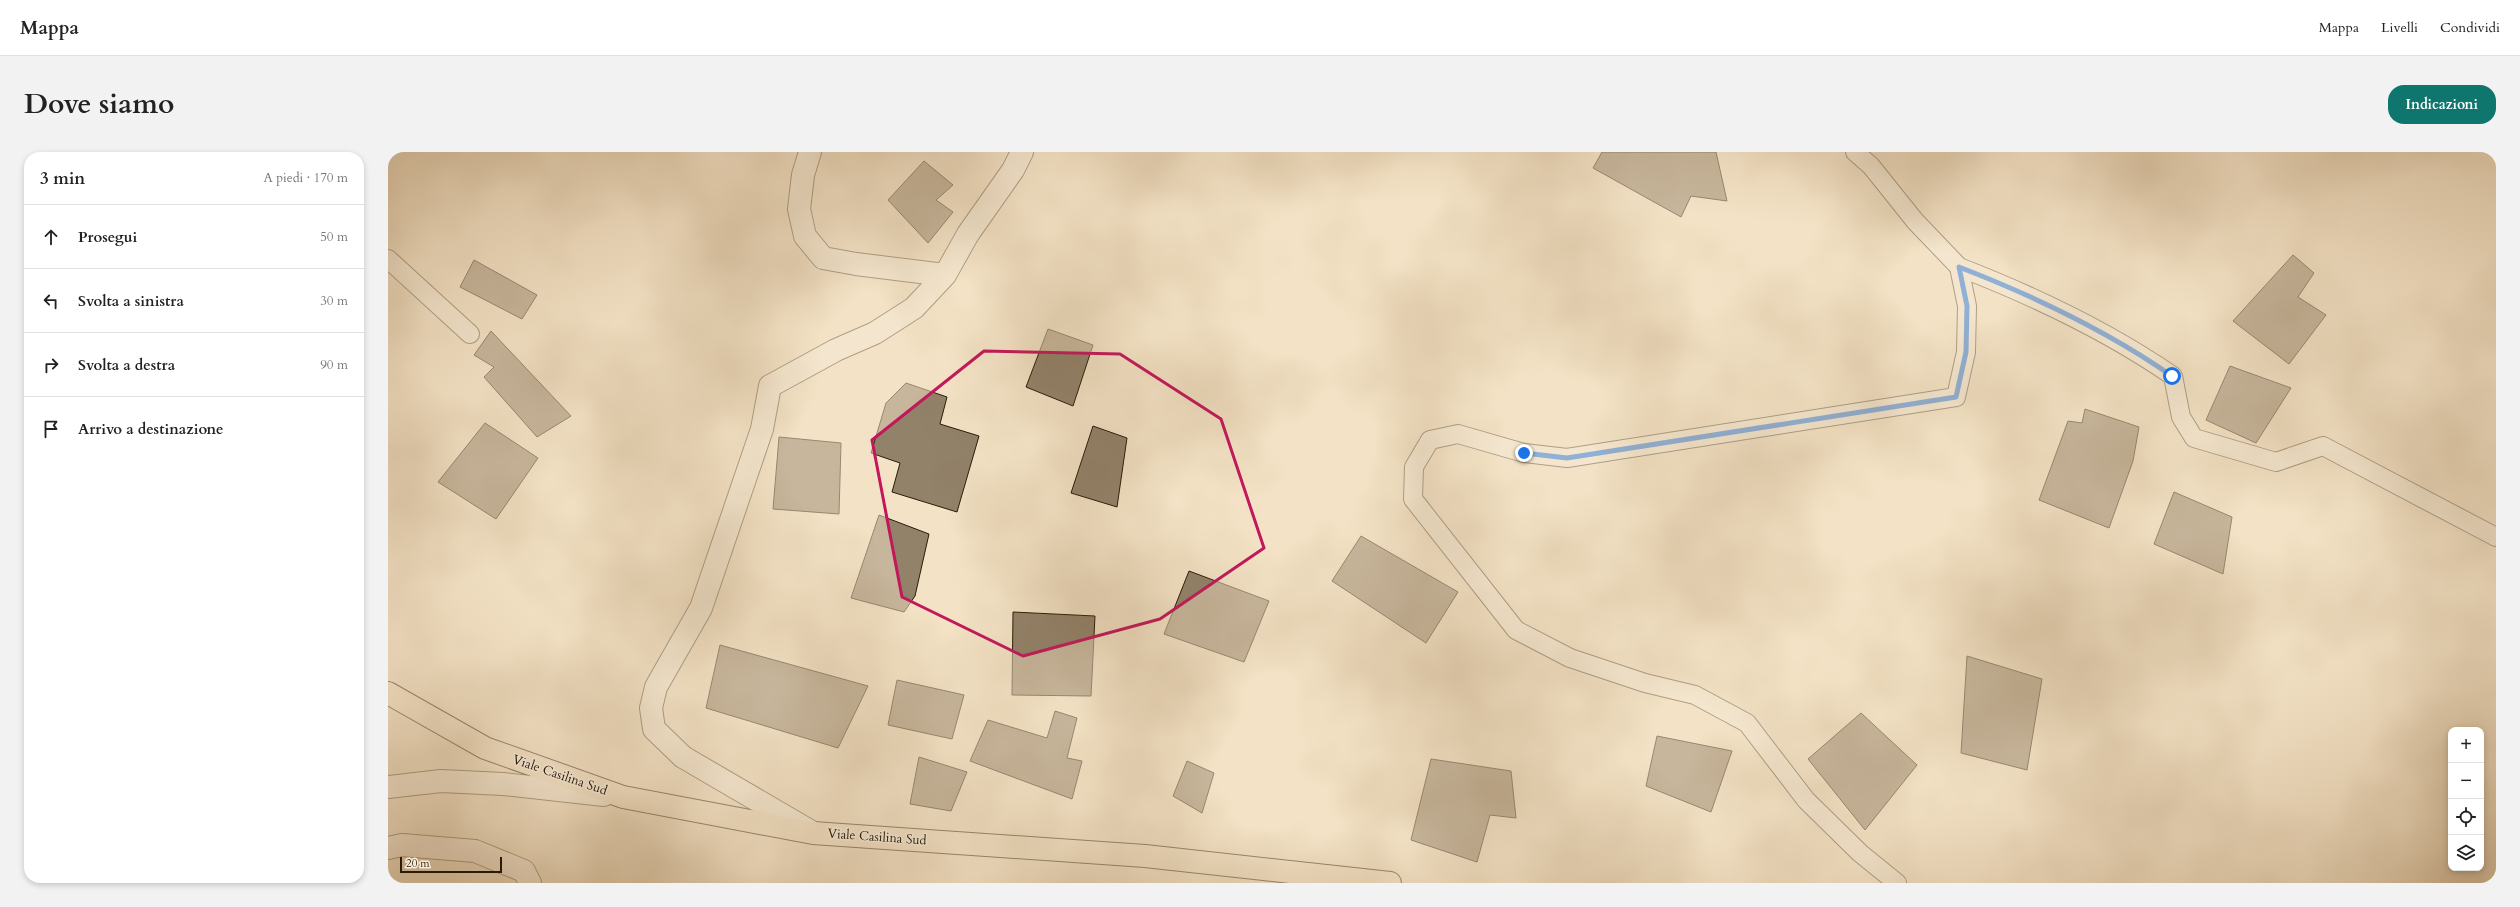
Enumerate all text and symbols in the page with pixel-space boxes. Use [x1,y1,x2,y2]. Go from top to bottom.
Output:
text: Mappa [20,15,79,41]
text: Mappa [2319,18,2359,37]
text: Livelli [2381,18,2418,37]
text: Condividi [2440,18,2500,37]
text: Dove siamo [24,85,174,123]
button: Indicazioni [2388,85,2496,124]
text: 3 min [40,167,85,190]
text: A piedi · 170 m [263,169,348,187]
icon: ahead [40,226,62,248]
text: Prosegui [78,227,137,247]
text: 50 m [320,228,348,246]
icon: left [40,290,62,312]
text: Svolta a sinistra [78,291,184,311]
text: 30 m [320,292,348,310]
icon: right [40,354,62,376]
text: Svolta a destra [78,355,175,375]
text: 90 m [320,356,348,374]
route start [2163,367,2181,385]
icon: arrive [40,418,62,440]
text: Arrivo a destinazione [78,419,224,439]
route end [1515,444,1533,462]
map controls [2448,727,2484,871]
button: + [2448,727,2484,763]
street label: Viale Casilina Sud [510,750,610,800]
button: − [2448,763,2484,799]
button: locate [2448,799,2484,835]
street label: Viale Casilina Sud [827,825,927,849]
button: layers [2448,835,2484,871]
scale bar [400,855,502,874]
text: 20 m [406,856,430,871]

